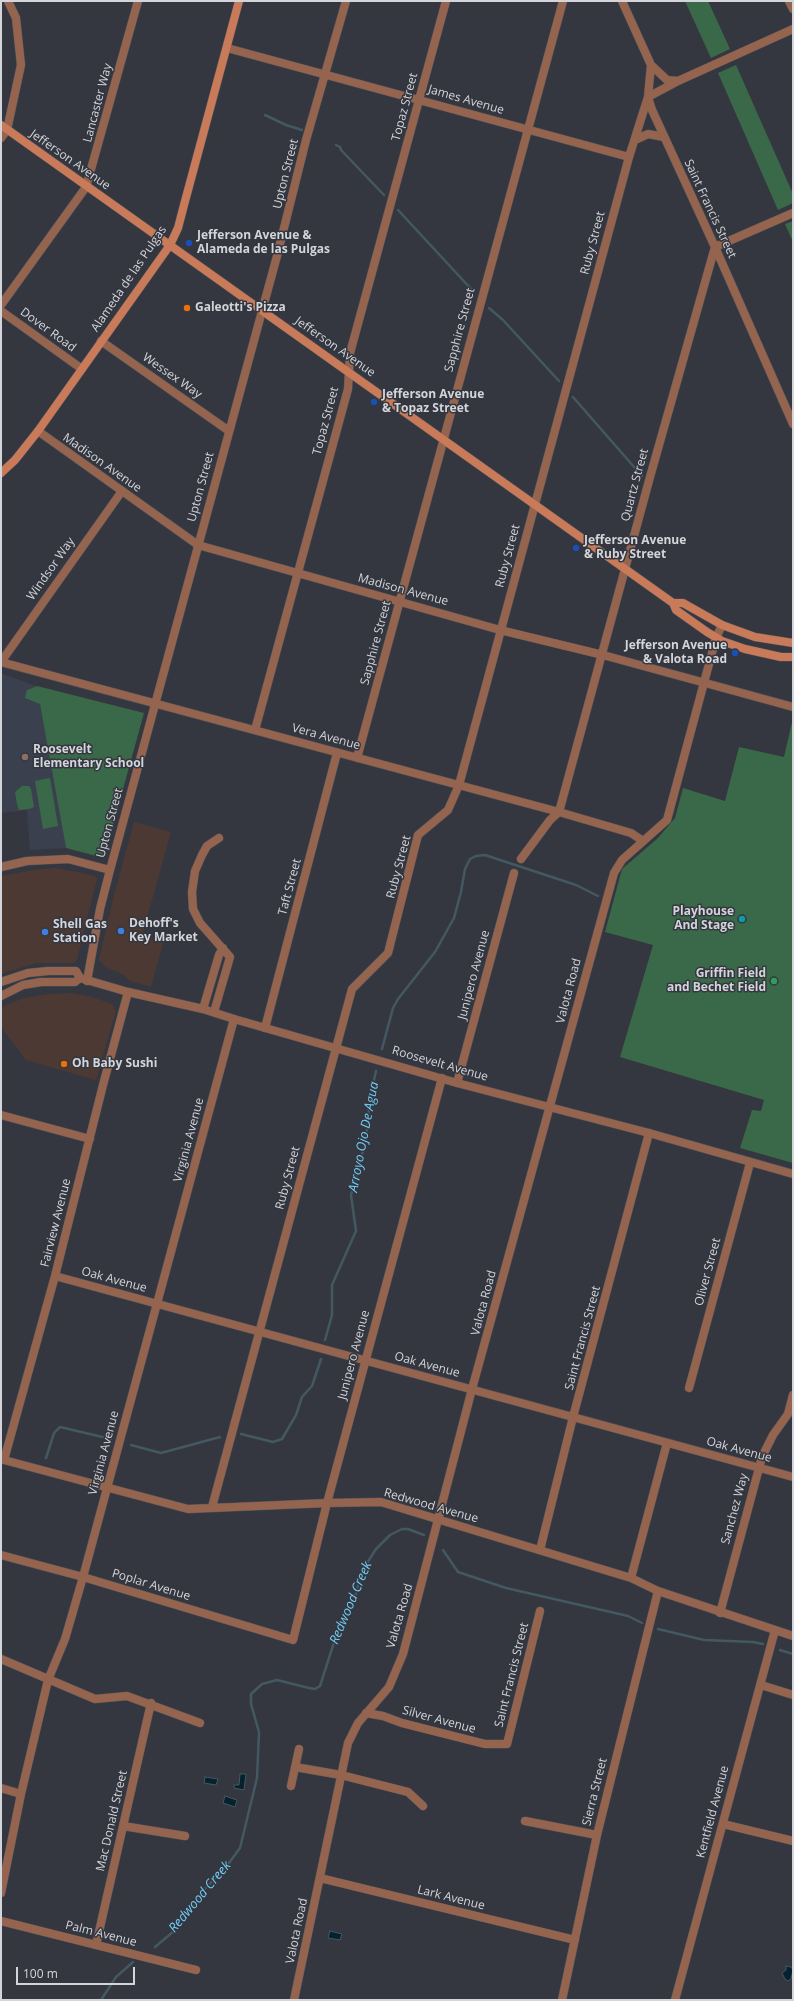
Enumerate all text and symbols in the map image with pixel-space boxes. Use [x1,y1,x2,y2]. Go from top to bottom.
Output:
street label: Lancaster Way [81,62,115,144]
street label: Topaz Street [389,71,421,143]
street label: James Avenue [426,82,506,118]
street label: Jefferson Avenue [27,127,113,193]
street label: Upton Street [270,138,302,210]
street label: Saint Francis Street [681,157,739,261]
street label: Ruby Street [578,210,608,276]
street label: Alameda de las Pulgas [88,223,170,335]
place label: Jefferson Avenue & Alameda de las Pulgas [197,229,330,257]
marker: Jefferson Avenue & Alameda de las Pulgas [184,238,194,248]
street label: Sapphire Street [442,286,478,374]
place label: Galeotti's Pizza [195,301,286,315]
marker: Galeotti's Pizza [182,303,192,313]
street label: Dover Road [17,305,79,355]
street label: Jefferson Avenue [292,314,378,380]
street label: Wessex Way [140,350,204,402]
street label: Topaz Street [310,385,342,457]
place label: Jefferson Avenue & Topaz Street [382,388,484,416]
marker: Jefferson Avenue & Topaz Street [369,397,379,407]
street label: Madison Avenue [60,430,144,496]
street label: Quartz Street [618,447,652,523]
street label: Upton Street [185,451,217,523]
street label: Ruby Street [493,523,523,589]
place label: Jefferson Avenue & Ruby Street [584,534,686,562]
street label: Windsor Way [24,535,78,603]
marker: Jefferson Avenue & Ruby Street [571,543,581,553]
street label: Madison Avenue [356,571,450,609]
street label: Sapphire Street [358,599,394,687]
place label: Jefferson Avenue & Valota Road [625,639,727,667]
marker: Jefferson Avenue & Valota Road [730,648,740,658]
street label: Vera Avenue [290,721,362,753]
place label: Roosevelt Elementary School [33,743,144,771]
marker: Roosevelt Elementary School [20,752,30,762]
street label: Upton Street [94,787,126,859]
street label: Ruby Street [384,834,414,900]
street label: Taft Street [276,857,304,917]
place label: Playhouse And Stage [672,905,734,933]
marker: Playhouse And Stage [737,914,747,924]
place label: Dehoff's Key Market [129,917,198,945]
place label: Shell Gas Station [53,918,107,946]
marker: Dehoff's Key Market [116,926,126,936]
marker: Shell Gas Station [40,927,50,937]
street label: Junipero Avenue [455,929,493,1021]
street label: Valota Road [553,957,585,1025]
place label: Griffin Field and Bechet Field [667,967,766,995]
marker: Griffin Field and Bechet Field [769,976,779,986]
street label: Roosevelt Avenue [390,1043,490,1085]
place label: Oh Baby Sushi [72,1057,157,1071]
marker: Oh Baby Sushi [59,1059,69,1069]
water label: Arroyo Ojo De Agua [346,1080,382,1194]
street label: Virginia Avenue [171,1096,207,1184]
street label: Ruby Street [273,1145,303,1211]
street label: Fairview Avenue [38,1177,74,1269]
street label: Oliver Street [692,1236,724,1308]
street label: Oak Avenue [80,1264,148,1296]
street label: Valota Road [468,1269,500,1337]
street label: Saint Francis Street [562,1284,604,1392]
street label: Junipero Avenue [335,1309,373,1401]
street label: Oak Avenue [393,1349,461,1381]
street label: Virginia Avenue [86,1409,122,1497]
street label: Oak Avenue [705,1434,773,1466]
street label: Sanchez Way [719,1472,751,1546]
street label: Redwood Avenue [382,1486,480,1526]
water label: Redwood Creek [327,1559,375,1647]
street label: Poplar Avenue [110,1566,192,1604]
street label: Valota Road [384,1582,416,1650]
street label: Saint Francis Street [492,1621,532,1729]
street label: Silver Avenue [401,1703,477,1737]
street label: Sierra Street [580,1757,610,1827]
street label: Kentfield Avenue [694,1764,732,1860]
street label: Mac Donald Street [93,1769,131,1873]
water label: Redwood Creek [166,1858,234,1936]
street label: Lark Avenue [416,1883,486,1913]
street label: Valota Road [283,1897,311,1965]
street label: Palm Avenue [64,1918,138,1950]
scale bar [18,1959,137,1985]
text: 100 m [23,1965,58,1982]

